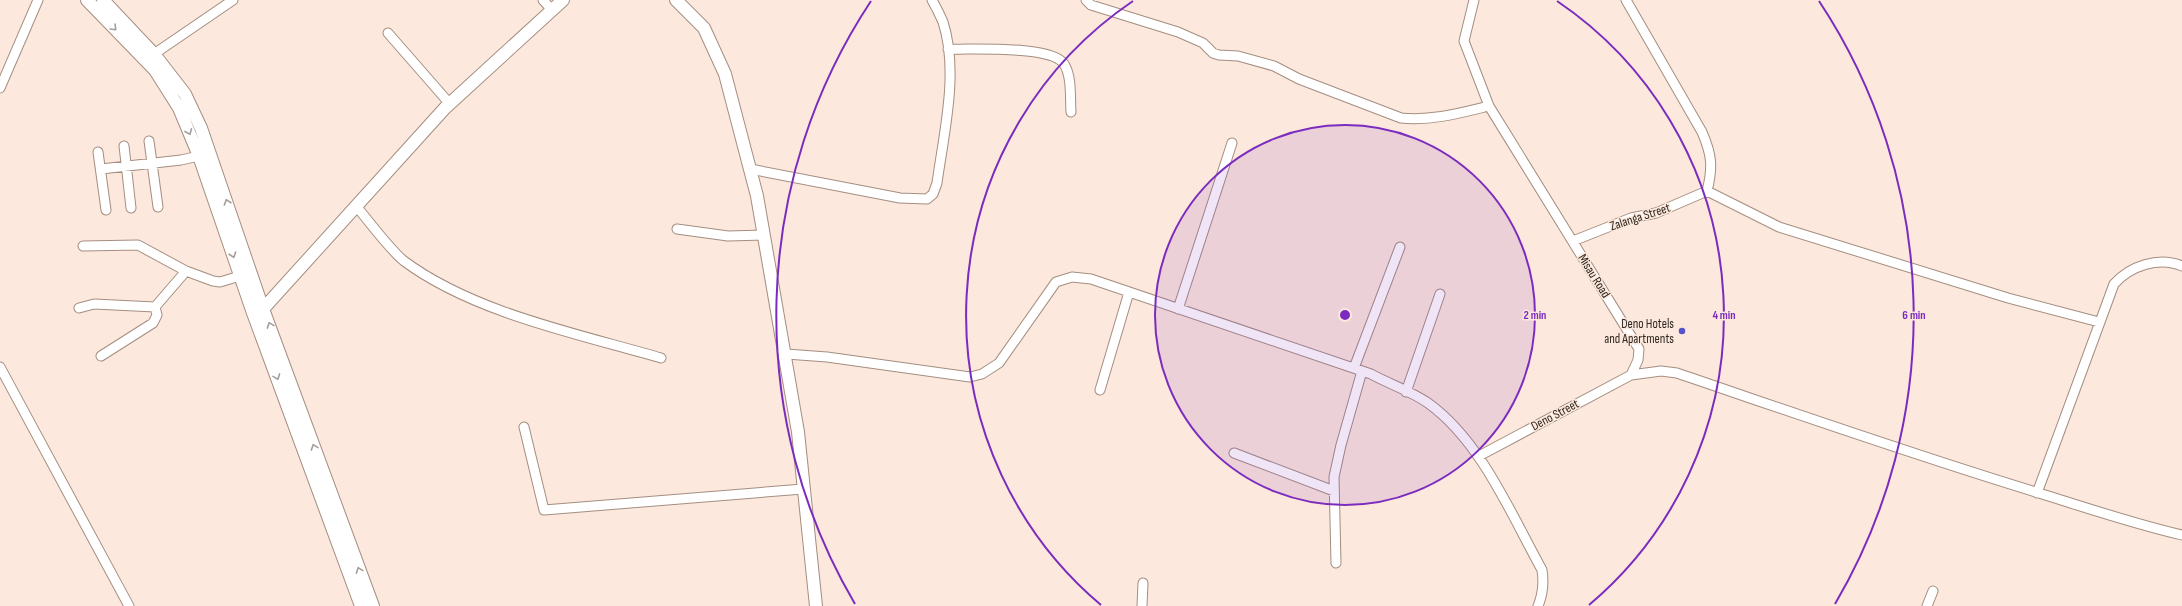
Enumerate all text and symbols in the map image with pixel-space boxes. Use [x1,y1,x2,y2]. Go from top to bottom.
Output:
one-way arrow [109,23,117,31]
one-way arrow [184,129,192,136]
one-way arrow [224,199,232,206]
street label: Zalanga Street [1608,200,1672,234]
one-way arrow [228,251,237,258]
street label: Misau Road [1574,251,1614,301]
centre of rings [1338,308,1352,322]
text: 2 min [1524,308,1546,323]
text: 4 min [1712,308,1736,323]
text: 6 min [1902,308,1926,323]
place label: Deno Hotels and Apartments [1604,316,1674,347]
one-way arrow [266,322,274,329]
marker: Deno Hotels and Apartments [1677,326,1687,336]
one-way arrow [272,374,280,381]
street label: Deno Street [1528,396,1582,434]
one-way arrow [311,444,319,451]
one-way arrow [355,566,364,573]

